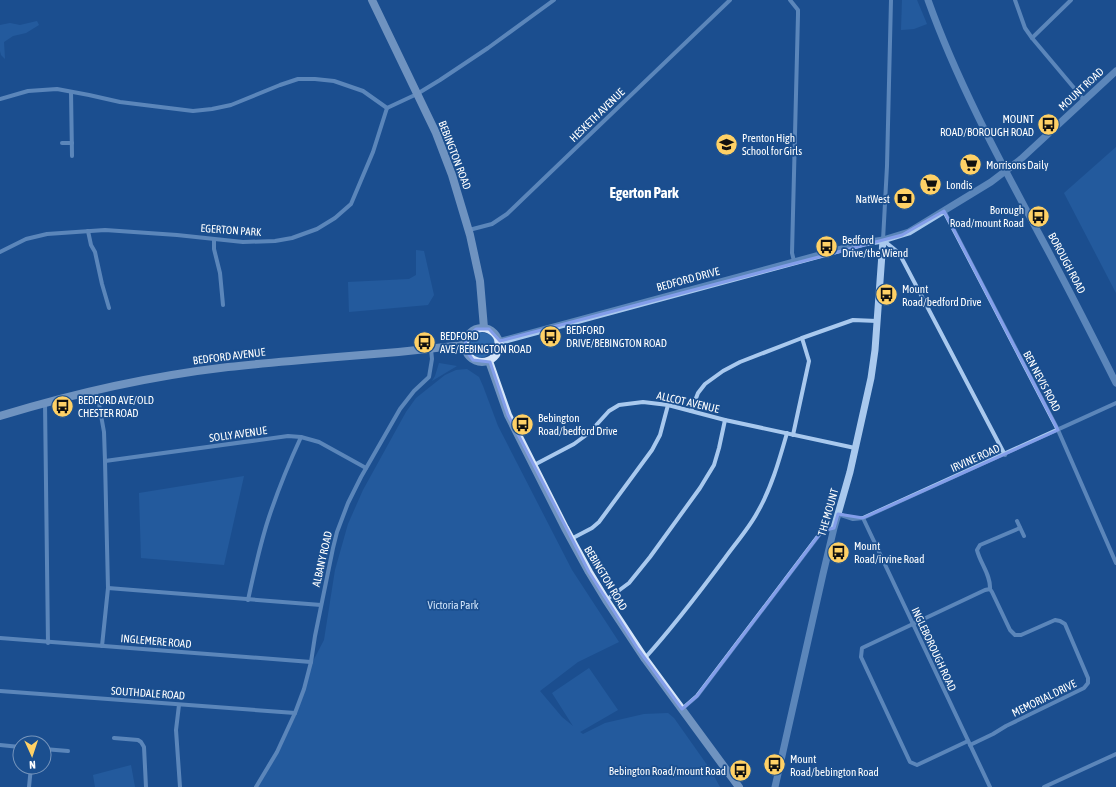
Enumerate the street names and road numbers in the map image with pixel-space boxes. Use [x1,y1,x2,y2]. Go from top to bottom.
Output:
street label: MOUNT ROAD [1056,65,1106,113]
street label: HESKETH AVENUE [567,86,627,144]
street label: BEBINGTON ROAD [436,119,474,191]
street label: EGERTON PARK [200,222,262,238]
street label: BOROUGH ROAD [1046,231,1088,295]
street label: BEDFORD DRIVE [655,265,721,293]
street label: BEDFORD AVENUE [192,346,266,366]
street label: BEN NEVIS ROAD [1021,349,1063,413]
street label: ALLCOT AVENUE [656,389,721,415]
street label: SOLLY AVENUE [208,424,268,444]
street label: IRVINE ROAD [949,442,1001,474]
street label: THE MOUNT [815,487,841,537]
street label: ALBANY ROAD [310,530,334,588]
street label: BEBINGTON ROAD [582,544,630,612]
street label: INGLEBOROUGH ROAD [909,605,959,693]
street label: INGLEMERE ROAD [120,632,192,650]
street label: MEMORIAL DRIVE [1010,677,1078,719]
street label: SOUTHDALE ROAD [111,684,185,702]

